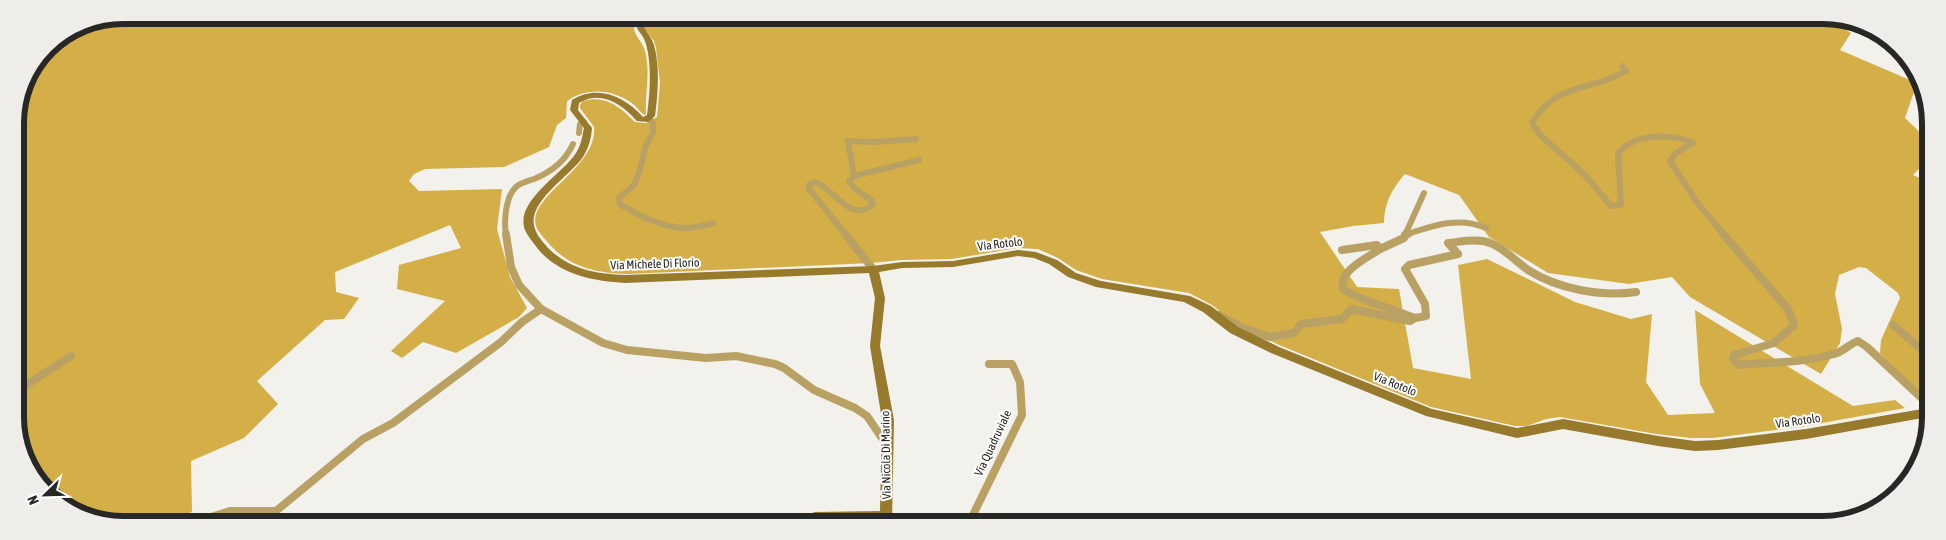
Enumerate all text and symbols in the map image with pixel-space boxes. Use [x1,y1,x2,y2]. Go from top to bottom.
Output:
street label: Via Rotolo [977,234,1024,254]
street label: Via Michele Di Florio [610,255,700,273]
street label: Via Rotolo [1371,369,1419,399]
street label: Via Quadruviale [972,408,1014,478]
street label: Via Nicola Di Marino [878,410,894,499]
street label: Via Rotolo [1775,411,1822,431]
north arrow [20,470,70,520]
text: N [24,493,42,507]

